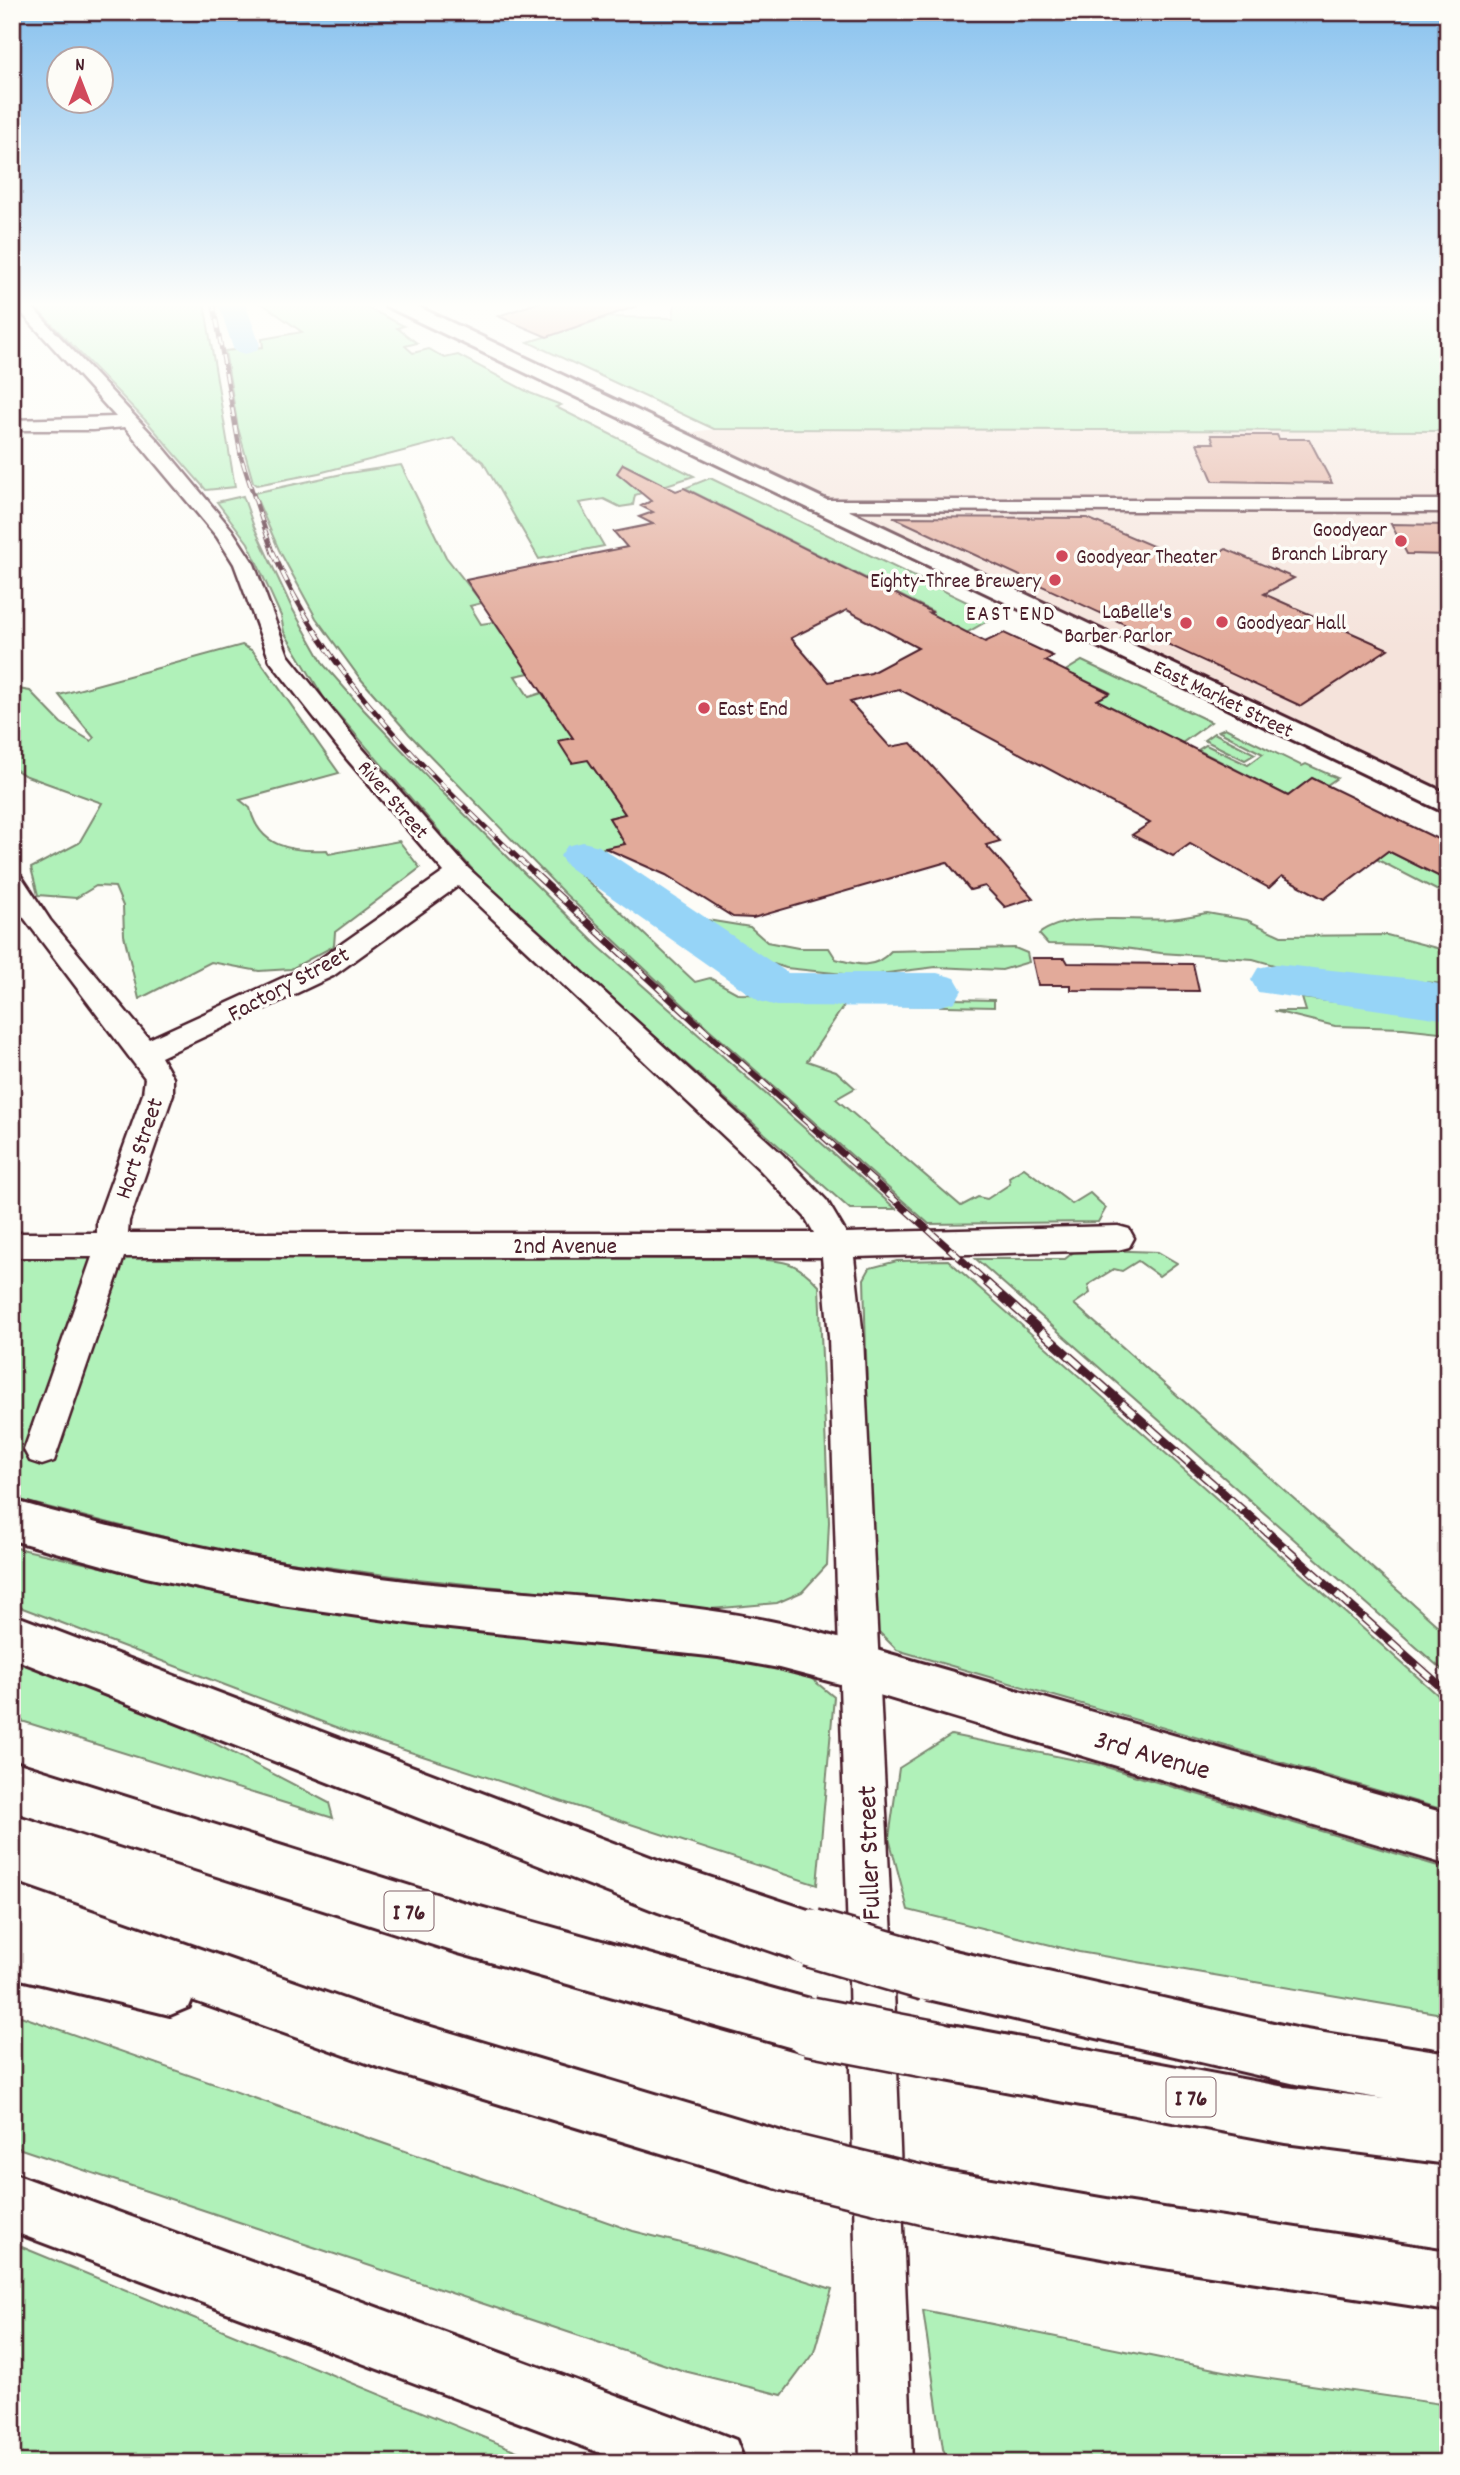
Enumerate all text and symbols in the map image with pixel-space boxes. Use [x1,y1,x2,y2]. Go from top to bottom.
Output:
north arrow [46,46,116,116]
text: N [75,53,85,80]
place label: Goodyear Branch Library [1271,517,1387,571]
marker: Goodyear Branch Library [1393,533,1409,549]
place label: Goodyear Theater [1076,544,1217,574]
marker: Goodyear Theater [1054,548,1070,564]
place label: Eighty-Three Brewery [870,568,1041,598]
marker: Eighty-Three Brewery [1047,572,1063,588]
place label: LaBelle's Barber Parlor [1064,599,1172,653]
district label: EAST END [966,601,1056,631]
place label: Goodyear Hall [1236,610,1346,640]
marker: Goodyear Hall [1214,614,1230,630]
marker: LaBelle's Barber Parlor [1178,615,1194,631]
street label: East Market Street [1148,654,1298,748]
place label: East End [718,696,788,726]
marker: East End [696,700,712,716]
street label: River Street [349,755,435,847]
street label: Factory Street [222,939,356,1032]
street label: Hart Street [108,1094,174,1204]
street label: 2nd Avenue [513,1231,617,1265]
street label: 3rd Avenue [1089,1722,1214,1793]
street label: Fuller Street [850,1785,894,1921]
road number: I 76 [384,1892,434,1930]
road number: I 76 [1166,2078,1216,2116]

